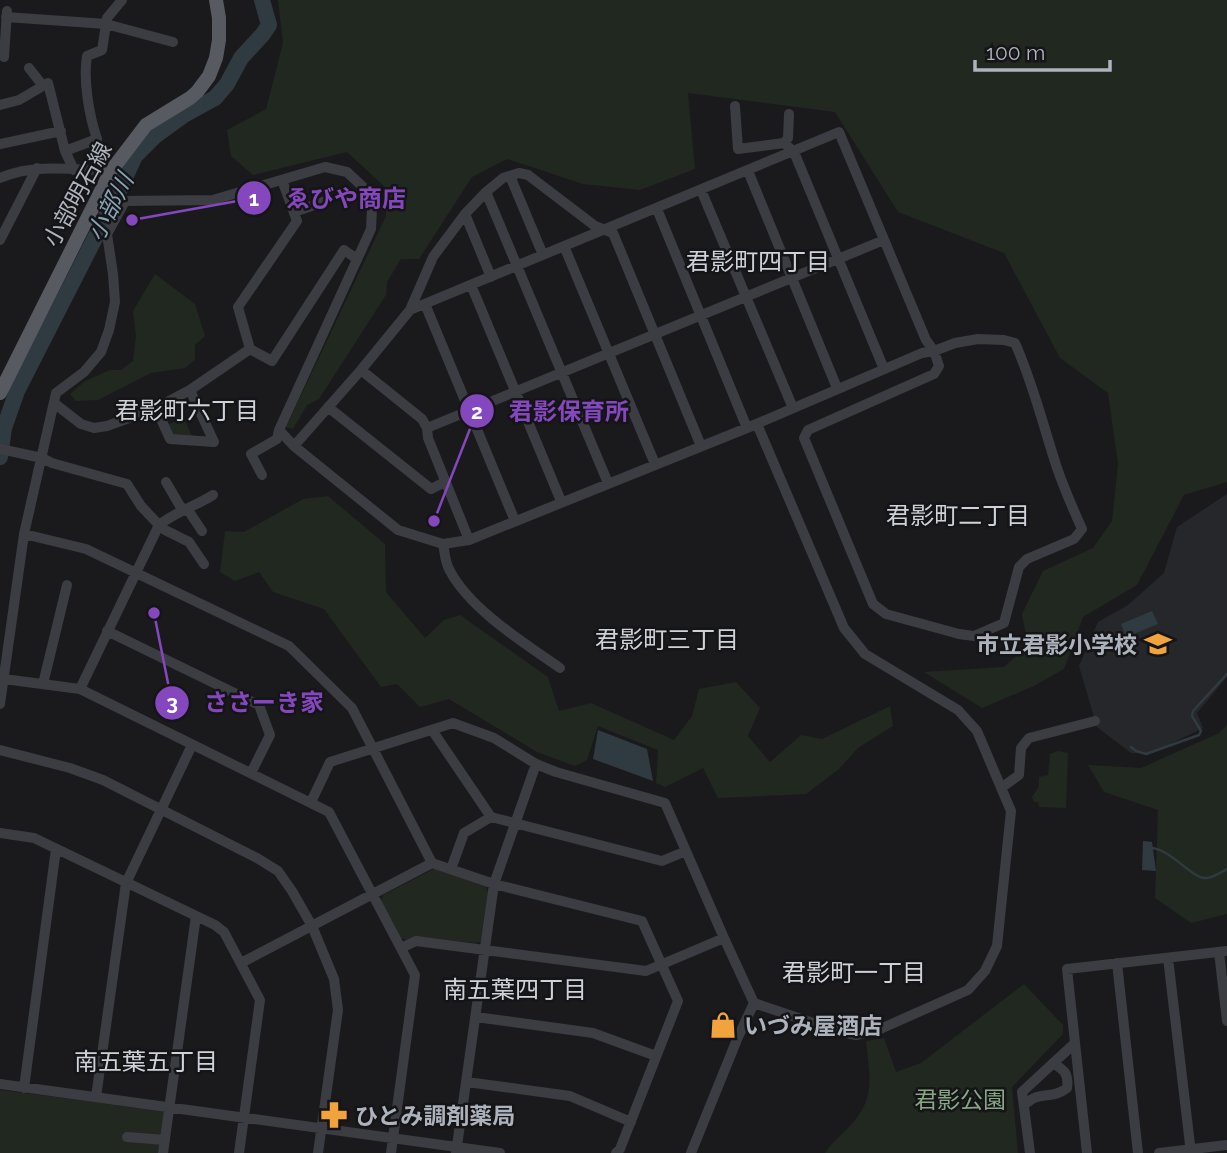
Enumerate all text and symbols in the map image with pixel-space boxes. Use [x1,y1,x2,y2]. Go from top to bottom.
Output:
scale bar [975,28,1110,72]
text: 100 m [986,40,1045,65]
street label: 小部明石線 [37,137,117,251]
water label: 小部川 [81,166,141,246]
callout: ゑびや商店 [237,176,420,221]
text: ゑびや商店 [286,184,406,213]
text: 1 [249,186,259,211]
district label: 君影町四丁目 [686,247,830,276]
callout: 君影保育所 [460,389,643,434]
district label: 君影町六丁目 [115,396,259,425]
text: 君影保育所 [509,397,629,426]
text: 2 [471,399,483,424]
district label: 君影町二丁目 [886,501,1030,530]
district label: 君影町三丁目 [595,625,739,654]
school or university icon: 市立君影小学校 [1143,629,1173,659]
place label: 市立君影小学校 [976,631,1137,658]
callout: ささーき家 [155,680,338,725]
text: ささーき家 [204,688,324,717]
text: 3 [166,690,178,715]
district label: 君影町一丁目 [782,958,926,987]
district label: 南五葉四丁目 [443,975,587,1004]
shop icon: いづみ屋酒店 [708,1010,738,1040]
place label: いづみ屋酒店 [744,1012,882,1039]
district label: 南五葉五丁目 [74,1047,218,1076]
park label: 君影公園 [914,1086,1006,1113]
pharmacy icon: ひとみ調剤薬局 [319,1100,349,1130]
place label: ひとみ調剤薬局 [355,1102,515,1129]

